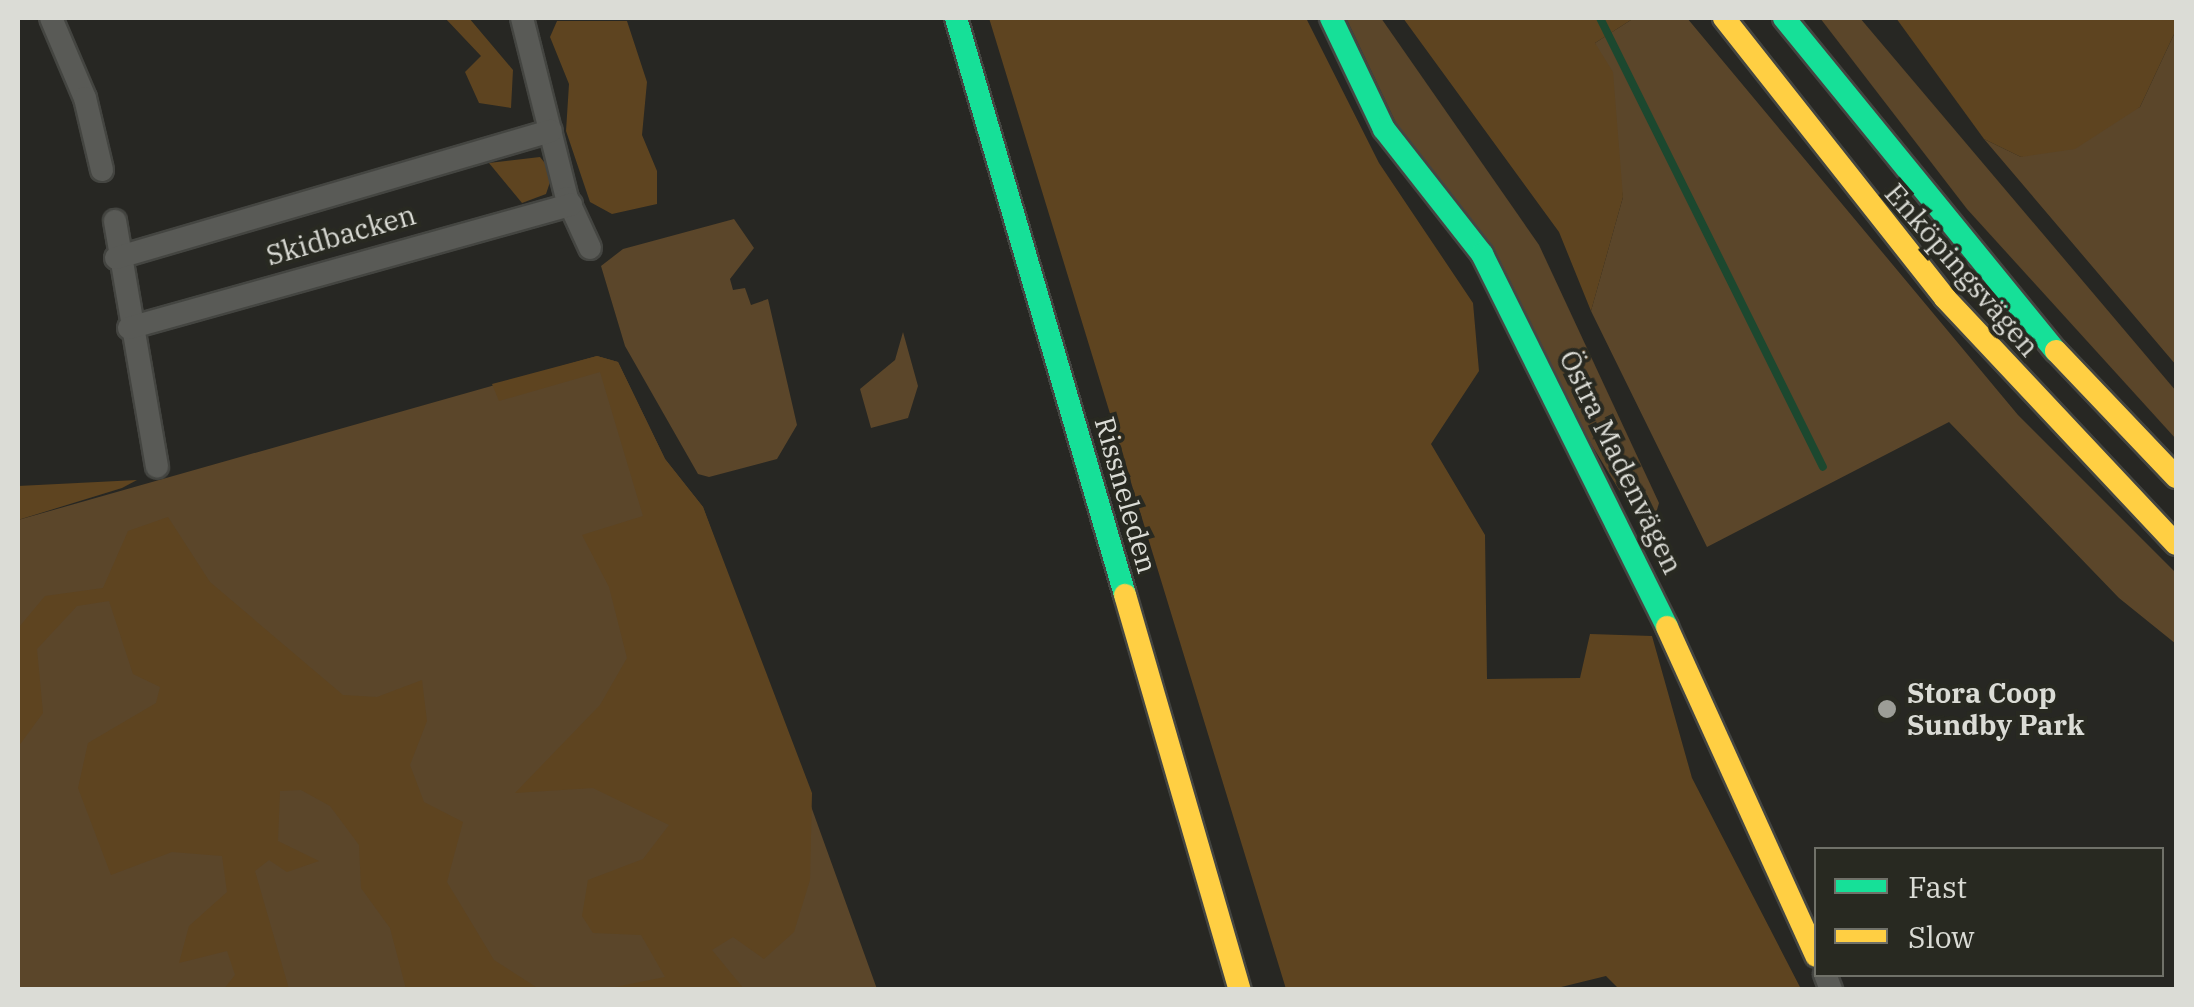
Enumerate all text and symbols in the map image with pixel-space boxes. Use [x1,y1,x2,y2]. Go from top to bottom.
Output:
street label: Enköpingsvägen [1878,177,2046,363]
street label: Skidbacken [262,198,420,272]
street label: Östra Madenvägen [1552,345,1690,579]
street label: Rissneleden [1088,413,1164,577]
place label: Stora Coop Sundby Park [1907,676,2084,742]
marker: Stora Coop Sundby Park [1876,698,1898,720]
legend [1814,847,2164,977]
text: Fast [1908,867,1967,906]
text: Slow [1908,917,1975,956]

